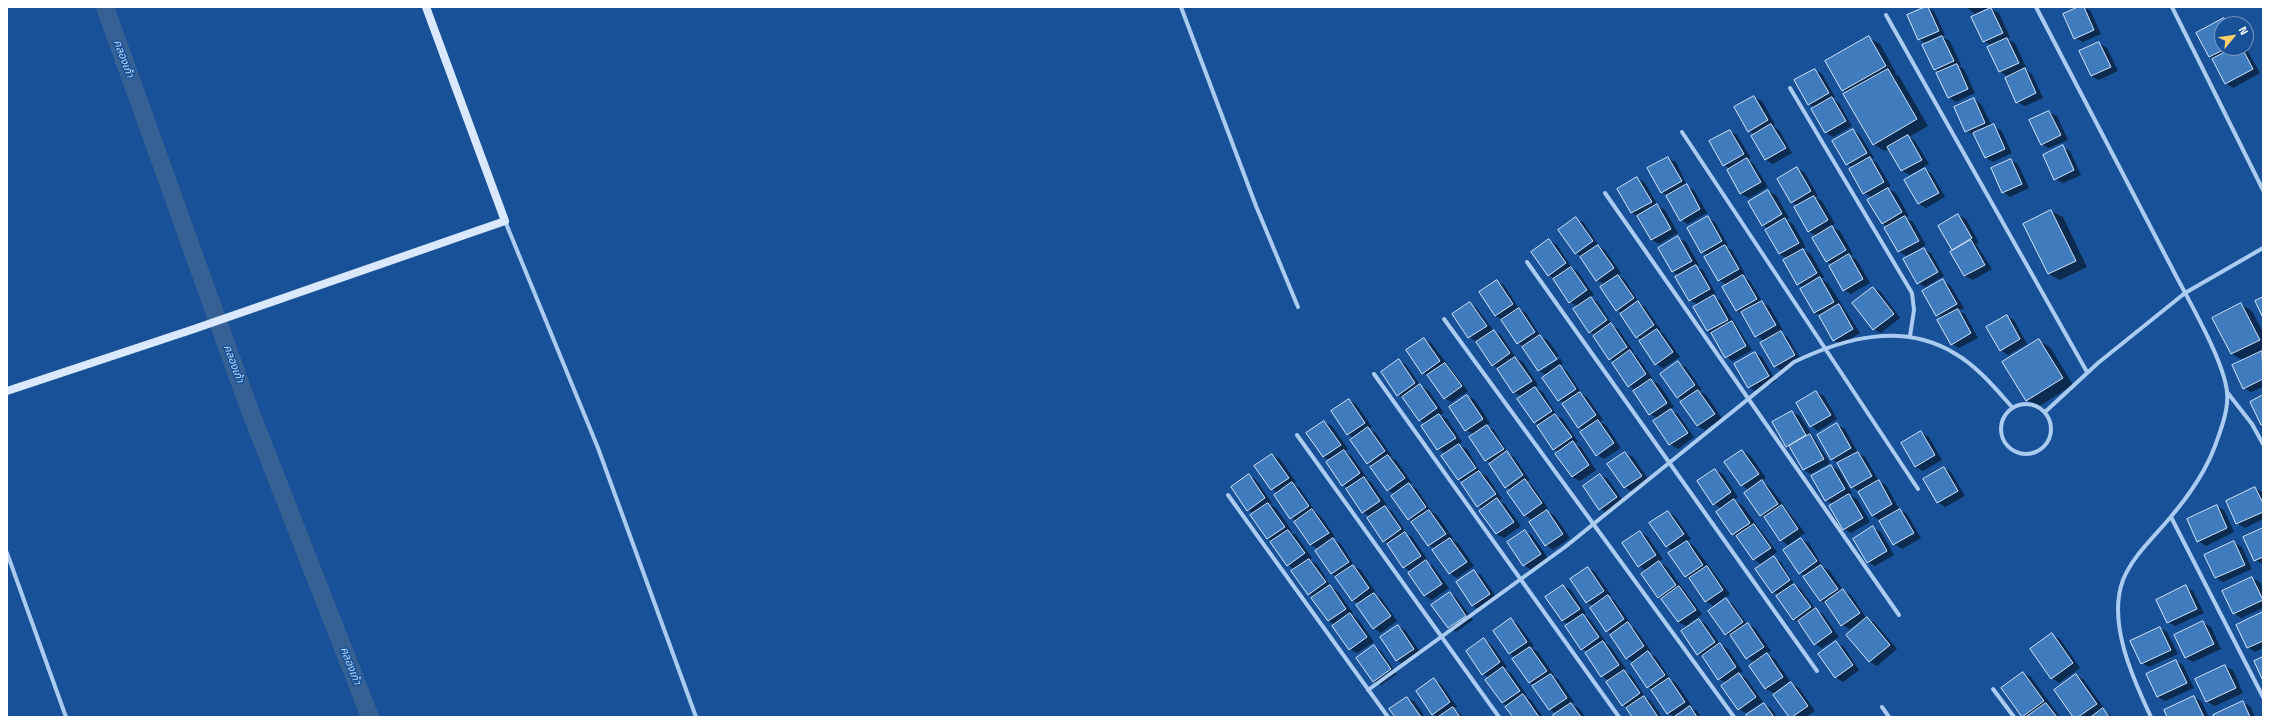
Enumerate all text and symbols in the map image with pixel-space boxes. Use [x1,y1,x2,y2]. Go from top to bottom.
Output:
north arrow [2214,16,2254,56]
text: N [2235,23,2252,38]
water label: คลองเก้า [110,38,136,80]
water label: คลองเก้า [220,343,246,385]
water label: คลองเก้า [337,645,363,687]

